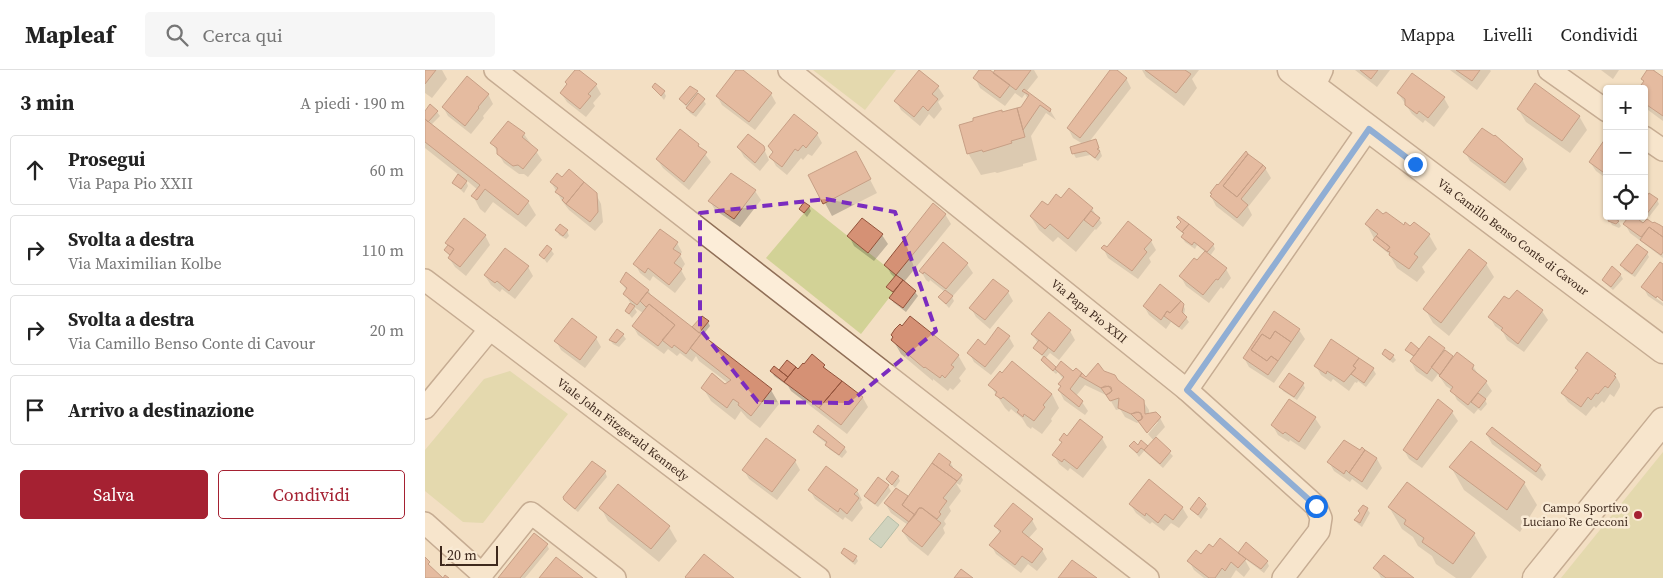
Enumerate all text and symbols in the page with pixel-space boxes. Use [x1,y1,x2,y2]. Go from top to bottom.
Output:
search box [145,12,495,57]
text: Mapleaf [25,18,115,51]
icon: search [163,21,191,49]
text: Cerca qui [203,22,283,48]
text: Mappa [1400,22,1455,47]
text: Livelli [1483,22,1533,47]
text: Condividi [1561,22,1638,47]
map controls [1603,85,1648,220]
button: + [1603,85,1648,130]
text: 3 min [20,88,75,117]
text: A piedi · 190 m [300,92,405,114]
button: − [1603,130,1648,175]
text: Prosegui [68,146,145,172]
route end [1404,153,1427,176]
icon: ahead [21,156,49,184]
text: 60 m [370,159,404,181]
text: Via Papa Pio XXII [68,172,193,194]
street label: Via Camillo Benso Conte di Cavour [1434,175,1592,299]
button: locate [1603,175,1648,220]
text: Svolta a destra [68,226,194,252]
icon: right [21,236,49,264]
text: 110 m [362,239,404,261]
text: Via Maximilian Kolbe [68,252,222,274]
street label: Via Papa Pio XXII [1048,276,1131,347]
text: Svolta a destra [68,306,194,332]
icon: right [21,316,49,344]
text: 20 m [370,319,404,341]
text: Via Camillo Benso Conte di Cavour [68,332,315,354]
street label: Viale John Fitzgerald Kennedy [554,374,693,485]
icon: arrive [21,396,49,424]
text: Arrivo a destinazione [68,397,254,423]
button: Salva [20,470,208,519]
button: Condividi [218,470,405,519]
route start [1305,495,1328,518]
place label: Campo Sportivo Luciano Re Cecconi [1523,500,1628,530]
marker: Campo Sportivo Luciano Re Cecconi [1632,509,1644,521]
scale bar [440,543,497,566]
text: 20 m [447,545,477,565]

